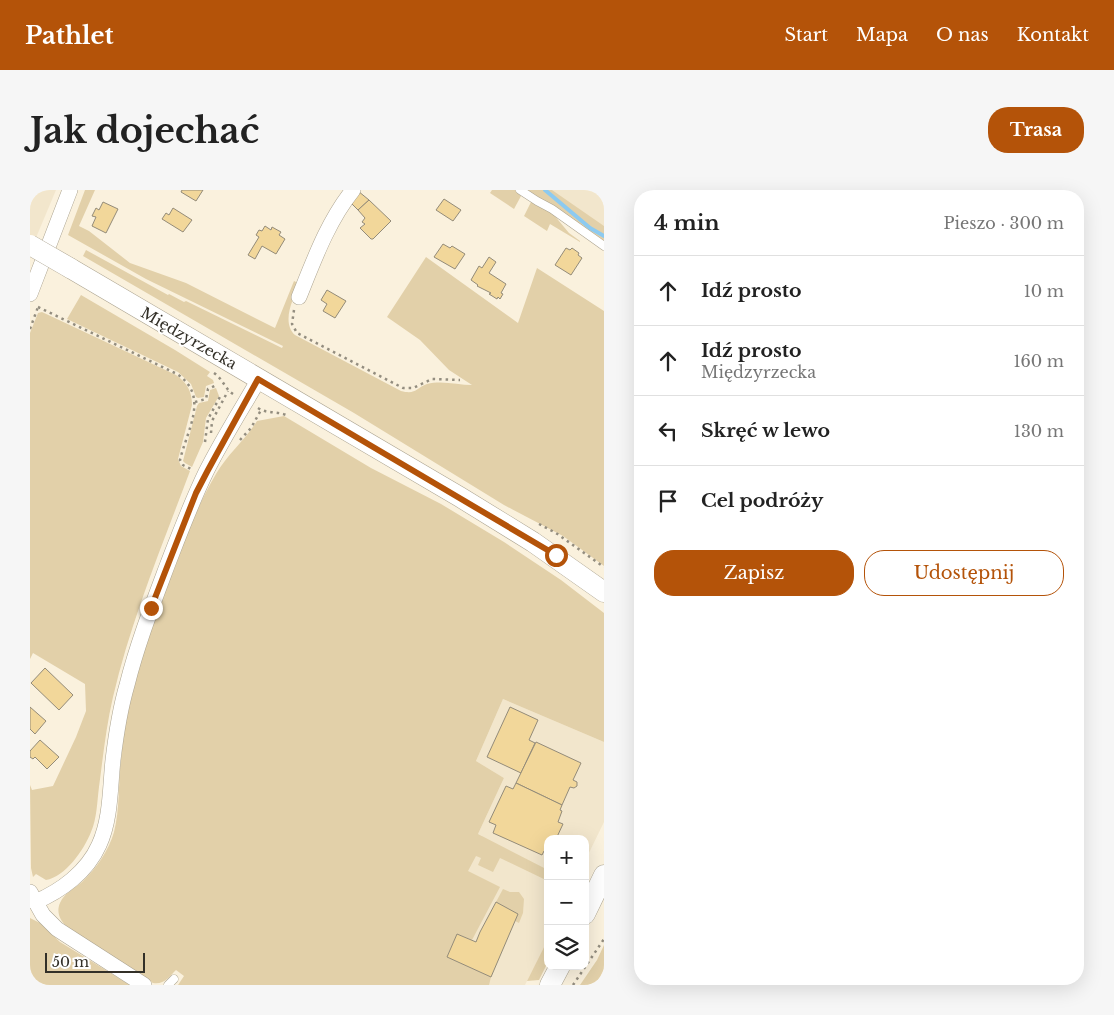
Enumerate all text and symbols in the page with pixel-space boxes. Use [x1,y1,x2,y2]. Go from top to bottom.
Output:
text: Pathlet [25,21,114,50]
text: Start [784,24,828,46]
text: Mapa [856,24,908,46]
text: O nas [936,24,989,46]
text: Kontakt [1017,24,1089,46]
button: Trasa [988,107,1084,153]
text: Jak dojechać [30,109,259,152]
text: 4 min [654,210,720,236]
text: Pieszo · 300 m [944,213,1064,233]
icon: ahead [654,277,682,305]
text: Idź prosto [701,279,802,302]
text: 10 m [1024,281,1064,301]
street label: Międzyrzecka [138,303,241,374]
text: Idź prosto [701,339,802,362]
icon: ahead [654,347,682,375]
text: 160 m [1013,351,1064,371]
text: Międzyrzecka [701,362,816,382]
icon: left [654,417,682,445]
text: Skręć w lewo [701,419,830,442]
text: 130 m [1014,421,1064,441]
icon: arrive [654,487,682,515]
text: Cel podróży [701,489,823,512]
route start [545,544,568,567]
button: Zapisz [654,550,854,596]
button: Udostępnij [864,550,1064,596]
route end [140,597,163,620]
map controls [544,835,589,970]
button: + [544,835,589,880]
button: − [544,880,589,925]
button: layers [544,925,589,970]
scale bar [45,950,145,973]
text: 50 m [52,953,89,971]

